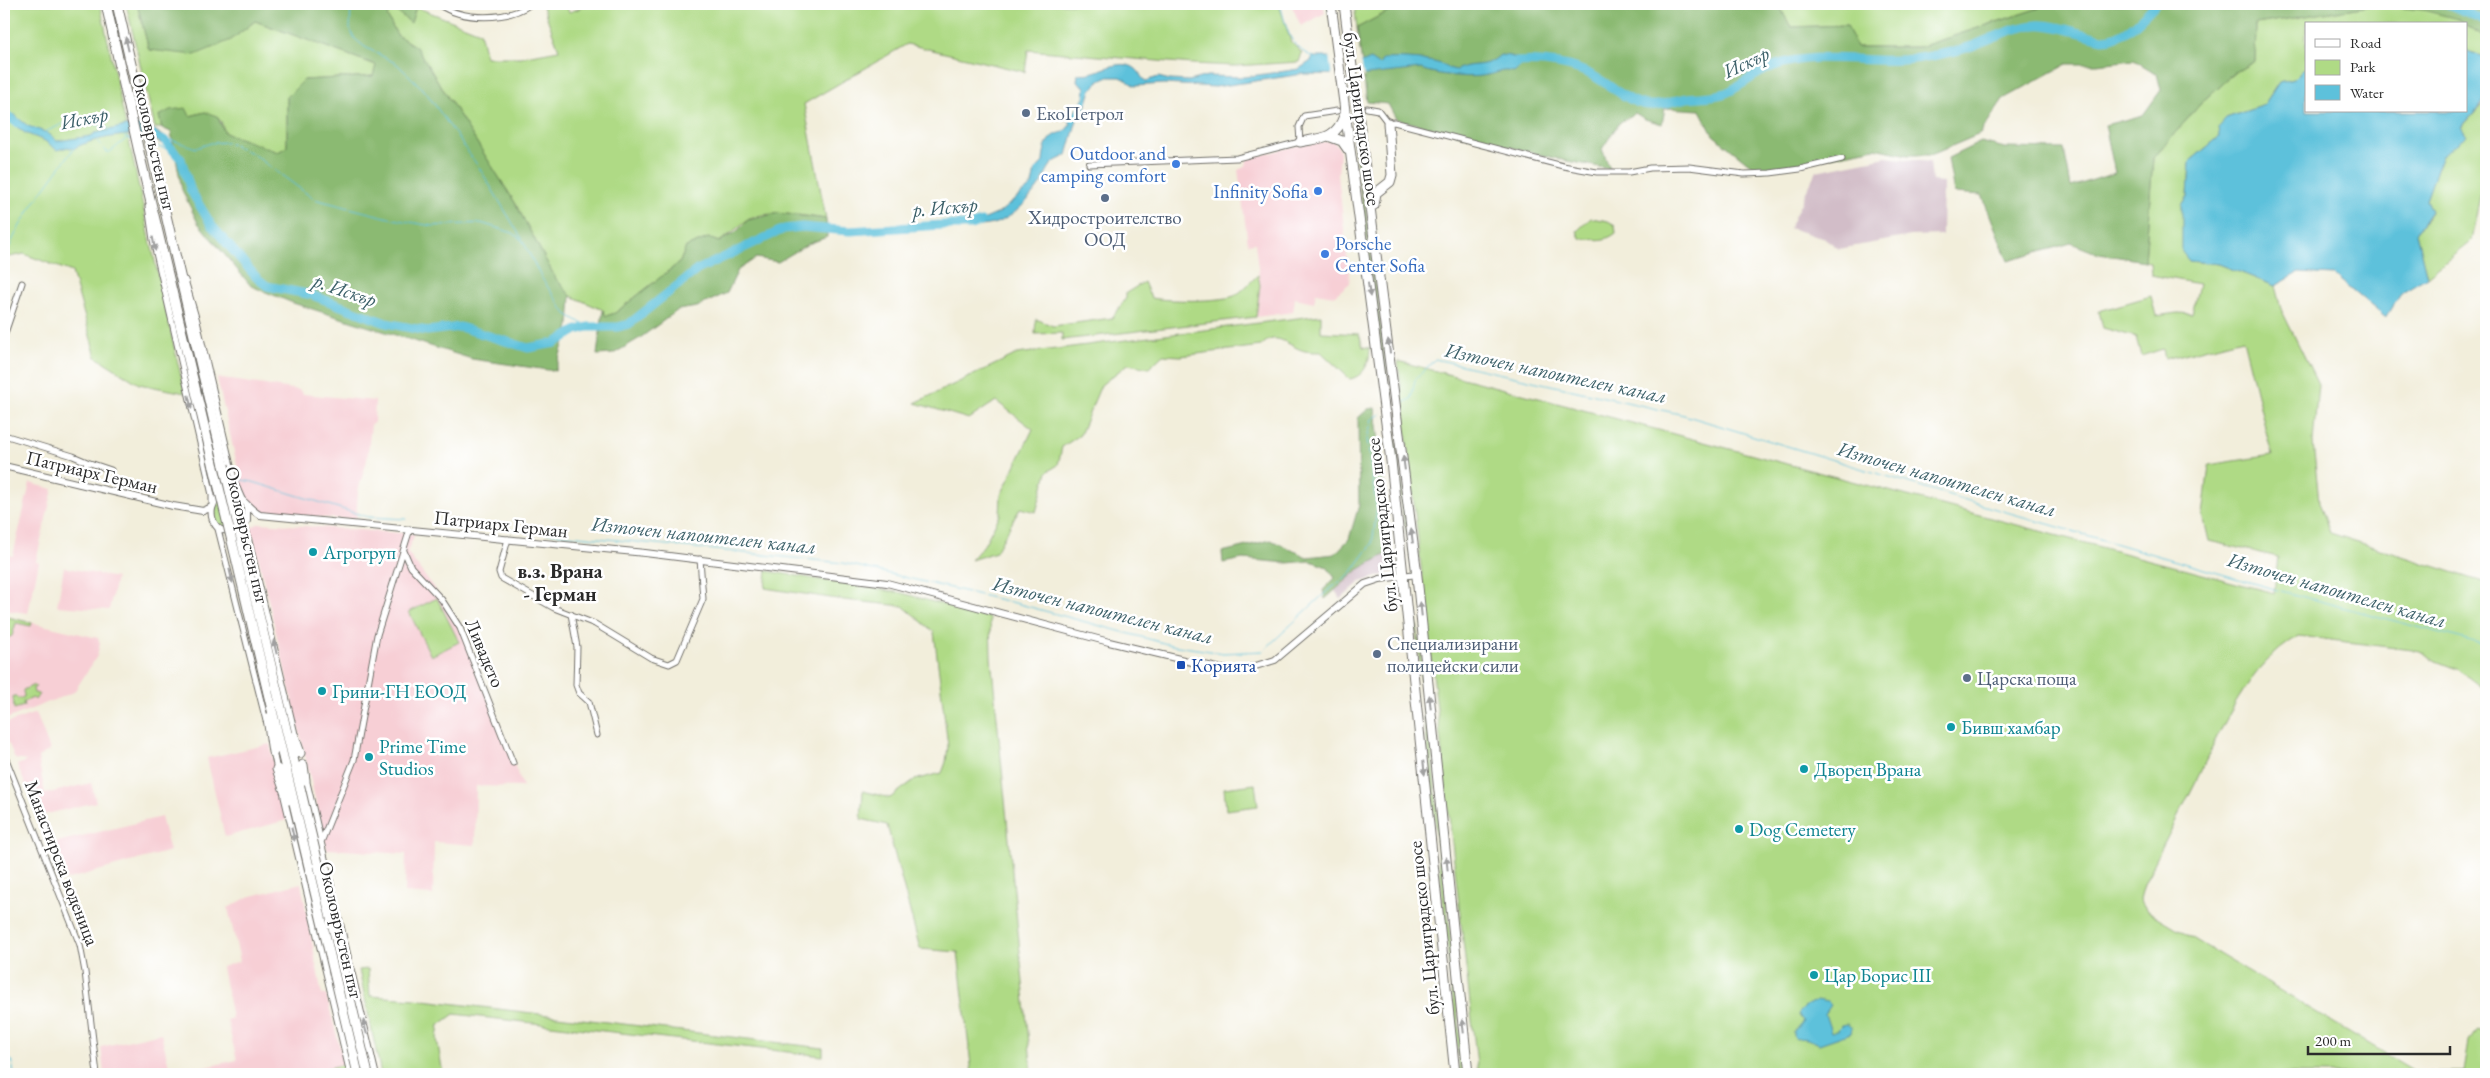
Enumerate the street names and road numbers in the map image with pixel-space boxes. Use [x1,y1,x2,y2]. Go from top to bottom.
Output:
street label: бул. Цариградско шосе [1337,31,1387,207]
street label: Околовръстен път [126,71,182,213]
street label: бул. Цариградско шосе [1360,437,1404,613]
street label: Патриарх Герман [24,445,160,499]
street label: Околовръстен път [219,464,275,606]
street label: Патриарх Герман [433,505,569,543]
street label: Ливадето [459,615,511,691]
street label: Манастирска воденица [19,777,105,950]
street label: бул. Цариградско шосе [1402,840,1446,1016]
street label: Околовръстен път [313,859,369,1001]

